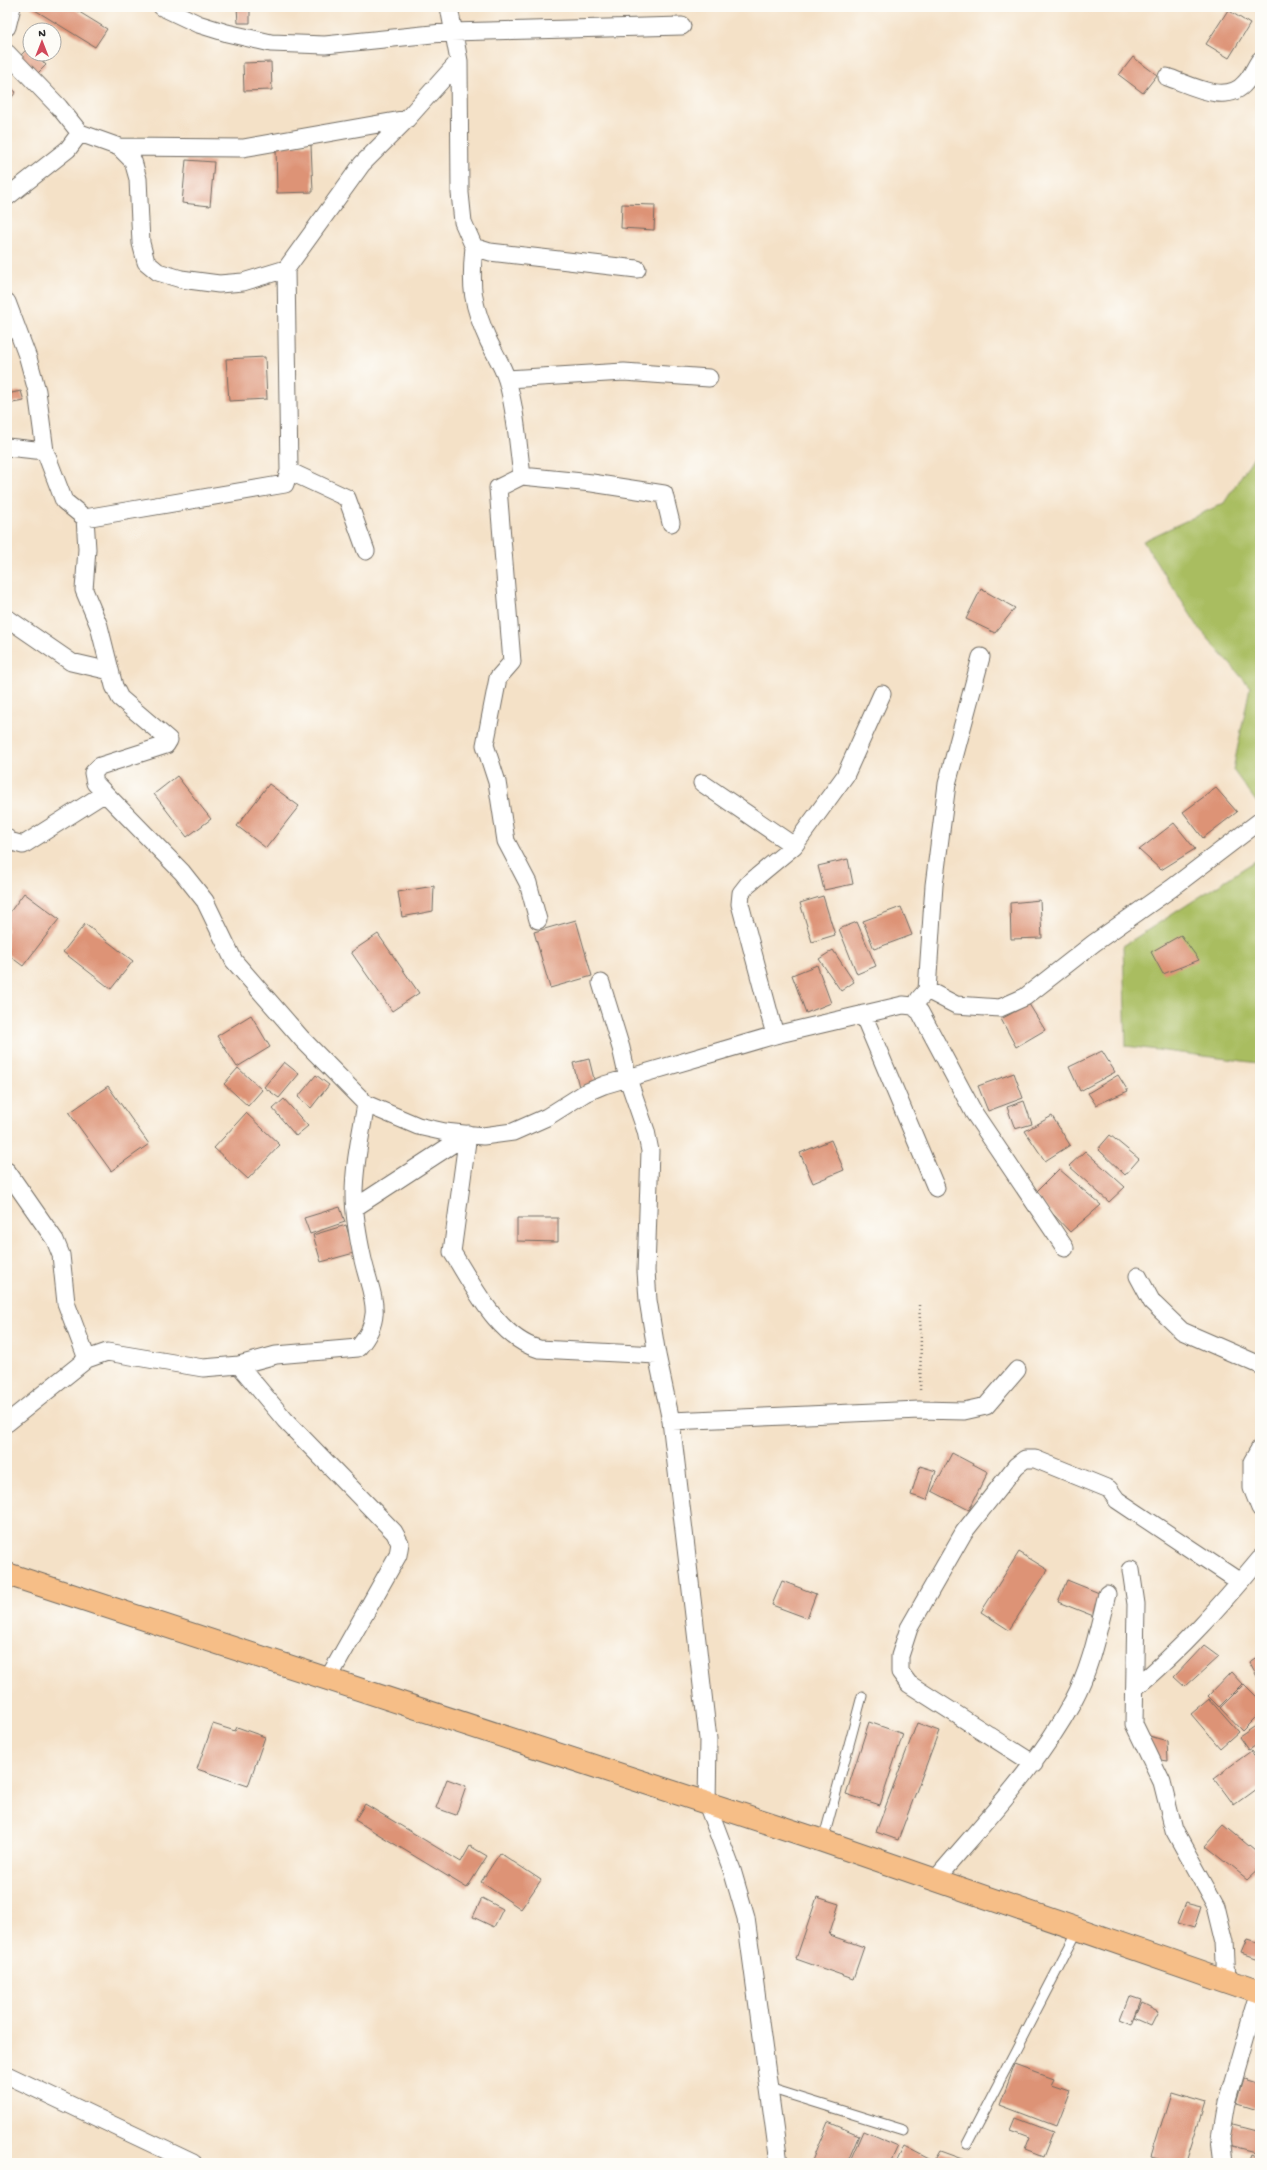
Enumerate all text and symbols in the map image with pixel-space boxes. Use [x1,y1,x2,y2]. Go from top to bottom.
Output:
north arrow [22,22,62,62]
text: N [38,28,46,40]

